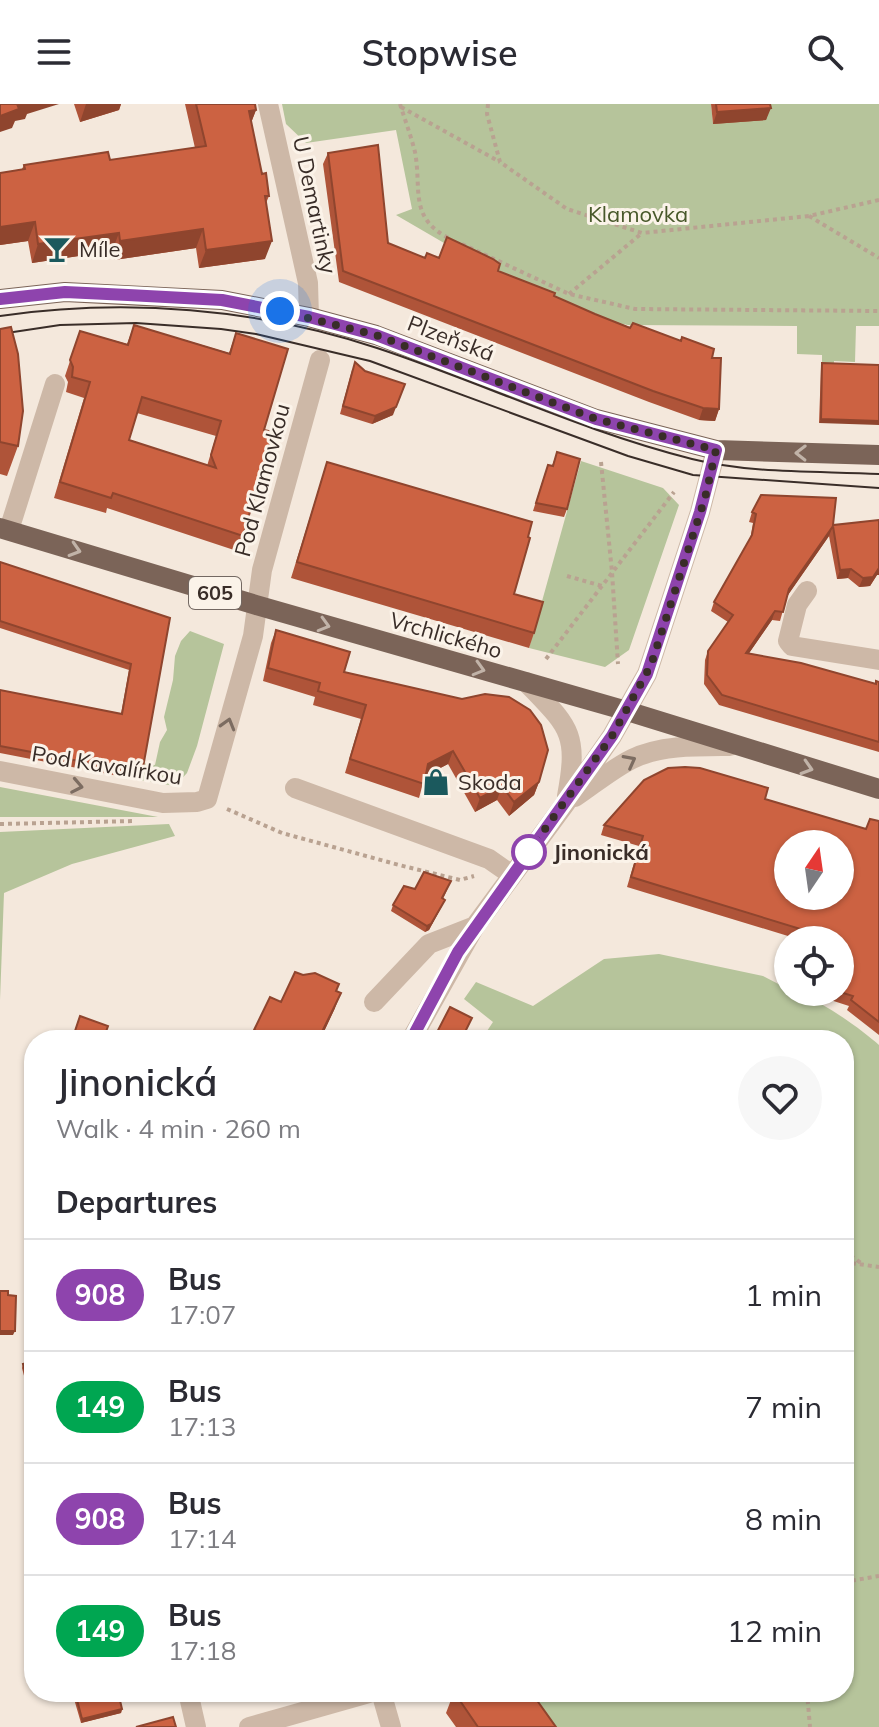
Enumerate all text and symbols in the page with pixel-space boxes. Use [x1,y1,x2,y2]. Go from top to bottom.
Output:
icon: menu [32,30,76,74]
text: Stopwise [361,30,518,75]
icon: search [803,30,847,74]
street label: U Demartinky [287,134,343,277]
park label: Klamovka [588,200,688,228]
bar icon: Míle [42,234,72,264]
place label: Míle [79,235,121,263]
your location [260,291,300,331]
street label: Plzeňská [403,309,499,367]
street label: Pod Klamovkou [228,400,296,560]
one-way arrow [794,445,807,462]
one-way arrow [67,541,81,557]
road number: 605 [189,577,241,609]
street label: Vrchlického [387,606,505,664]
one-way arrow [316,615,330,632]
one-way arrow [471,660,485,676]
one-way arrow [219,717,235,731]
street label: Pod Kavalírkou [30,739,184,791]
one-way arrow [622,756,637,771]
one-way arrow [800,759,814,775]
shop icon: Skoda [421,767,451,797]
place label: Skoda [458,768,522,796]
one-way arrow [69,777,83,794]
north arrow [774,830,854,910]
map controls [774,830,854,1006]
marker: Jinonická [512,835,546,869]
place label: Jinonická [553,838,649,866]
button: locate [774,926,854,1006]
button: heart [738,1056,822,1140]
text: Jinonická [56,1058,217,1106]
text: Walk · 4 min · 260 m [56,1112,301,1145]
text: Departures [56,1183,217,1221]
text: Bus [168,1260,222,1298]
text: 1 min [745,1276,822,1314]
text: 908 [75,1277,125,1312]
text: 17:07 [168,1298,236,1331]
text: Bus [168,1372,222,1410]
text: 7 min [745,1388,822,1426]
text: 149 [75,1389,125,1424]
text: 17:13 [168,1410,236,1443]
text: Bus [168,1484,222,1522]
text: 8 min [745,1500,822,1538]
text: 908 [75,1501,125,1536]
text: 17:14 [168,1522,236,1555]
text: Bus [168,1596,222,1634]
text: 12 min [727,1612,822,1650]
text: 149 [75,1613,125,1648]
text: 17:18 [168,1634,236,1667]

